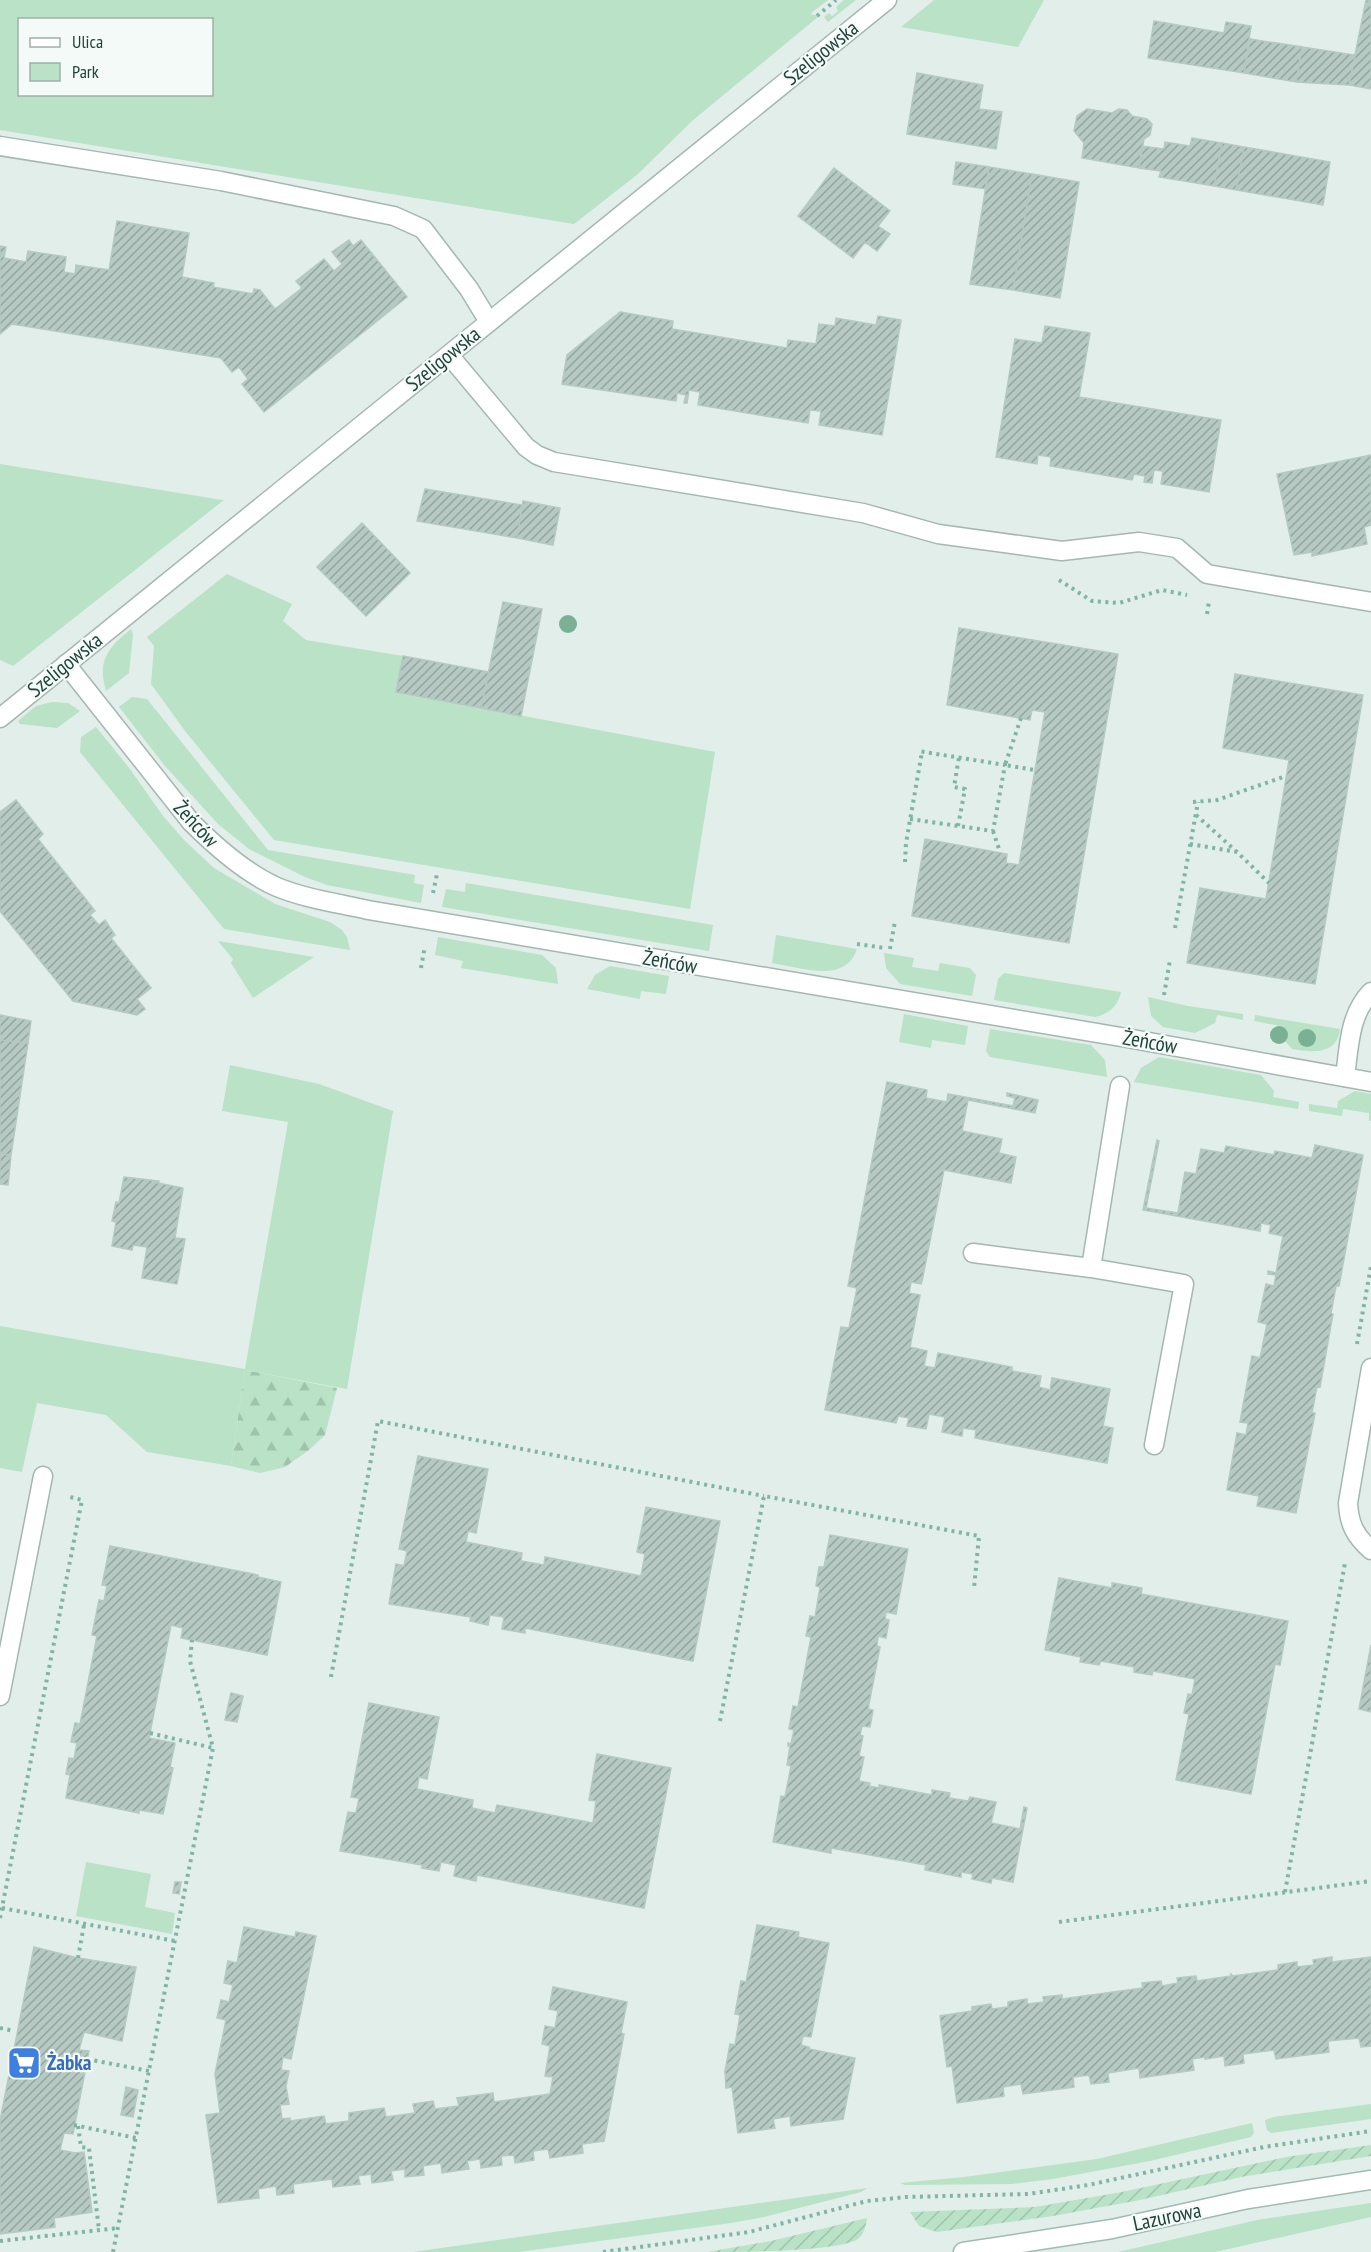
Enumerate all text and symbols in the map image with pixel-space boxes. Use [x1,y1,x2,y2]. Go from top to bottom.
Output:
street label: Szeligowska [778,14,864,91]
legend [18,18,213,96]
text: Ulica [72,30,103,53]
text: Park [72,60,99,83]
street label: Szeligowska [400,320,486,397]
street label: Szeligowska [22,626,108,703]
street label: Żeńców [168,794,225,853]
street label: Żeńców [641,943,700,980]
street label: Żeńców [1121,1023,1180,1060]
supermarket icon: Żabka [6,2045,42,2081]
place label: Żabka [47,2049,92,2076]
street label: Lazurowa [1130,2196,1203,2237]

